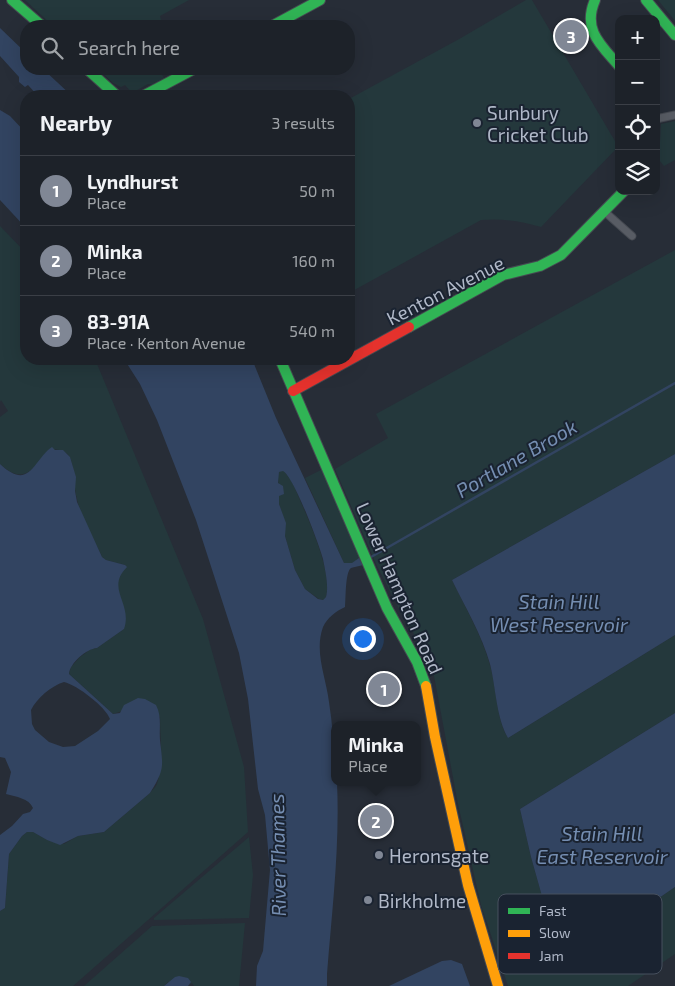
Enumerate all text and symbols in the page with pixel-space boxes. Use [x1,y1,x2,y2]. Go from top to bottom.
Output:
map controls [615,15,660,195]
button: + [615,15,660,60]
pin: 3 [555,17,587,55]
search box [20,20,355,75]
icon: search [38,34,66,62]
text: Search here [78,36,180,59]
button: − [615,60,660,105]
place label: Sunbury Cricket Club [487,101,589,146]
button: locate [615,105,660,150]
text: Nearby [40,110,112,135]
text: 3 results [272,113,335,132]
marker: Sunbury Cricket Club [471,117,483,129]
button: layers [615,150,660,195]
text: Lyndhurst [87,170,178,193]
text: 1 [53,181,59,200]
text: 50 m [299,181,335,200]
text: Place [87,193,126,212]
text: Minka [87,240,143,263]
text: 2 [51,251,61,270]
text: 160 m [292,251,335,270]
street label: Kenton Avenue [382,251,508,329]
text: Place [87,263,126,282]
text: 83-91A [87,310,149,333]
text: 3 [51,321,61,340]
text: 540 m [289,321,335,340]
text: Place · Kenton Avenue [87,333,246,352]
water label: Portlane Brook [451,414,581,502]
street label: Lower Hampton Road [352,499,448,677]
water label: Stain Hill West Reservoir [490,589,629,636]
your location [350,626,376,652]
pin: 1 [368,670,400,708]
popup [331,721,421,786]
text: Minka [348,733,404,756]
text: Place [348,756,388,775]
water label: River Thames [264,793,290,917]
pin: 2 [360,802,392,840]
water label: Stain Hill East Reservoir [536,821,669,868]
place label: Heronsgate [389,844,489,867]
marker: Heronsgate [373,849,385,861]
place label: Birkholme [378,889,466,912]
marker: Birkholme [362,894,374,906]
legend [498,894,662,974]
text: Fast [539,902,566,919]
text: Slow [539,924,571,941]
text: Jam [539,947,564,964]

